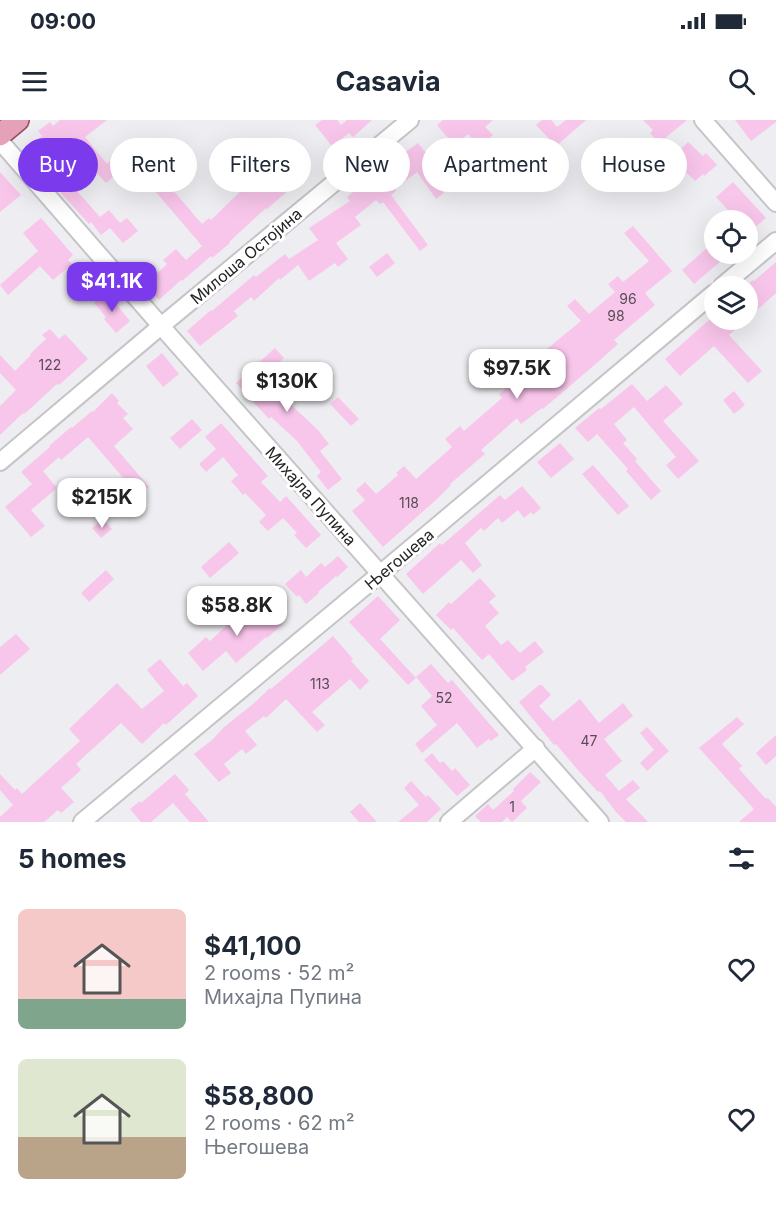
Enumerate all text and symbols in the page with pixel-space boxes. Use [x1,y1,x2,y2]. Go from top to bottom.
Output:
text: 09:00 [30,8,96,34]
icon: menu [18,65,51,98]
text: Casavia [335,65,441,98]
icon: search [725,65,758,98]
chip: Buy [18,138,98,192]
chip: Rent [110,138,197,192]
chip: Filters [209,138,311,192]
chip: New [323,138,410,192]
chip: Apartment [422,138,569,192]
chip: House [581,138,687,192]
street label: Милоша Остојина [186,204,306,308]
map controls [704,210,758,330]
button: locate [704,210,758,264]
pin: $41.1K [63,262,161,313]
text: $41.1K [81,269,143,293]
button: layers [704,276,758,330]
house number: 96 [619,290,637,307]
house number: 98 [607,307,625,324]
pin: $97.5K [468,349,566,400]
house number: 122 [39,356,61,373]
text: $97.5K [483,356,551,380]
pin: $130K [245,362,329,413]
text: $130K [256,369,318,393]
street label: Михајла Пупина [261,442,361,550]
pin: $215K [60,478,144,529]
text: $215K [71,485,133,509]
house number: 118 [399,494,419,511]
street label: Његошева [360,524,438,594]
pin: $58.8K [188,586,286,637]
text: $58.8K [201,593,273,617]
house number: 113 [310,675,330,692]
house number: 52 [435,689,453,706]
house number: 47 [581,732,598,749]
house number: 1 [509,798,515,815]
icon: filters [725,842,758,875]
text: 5 homes [18,843,127,874]
text: $41,100 [204,930,301,961]
icon: home [66,933,138,1005]
icon: heart [725,953,758,986]
text: 2 rooms · 52 m² [204,961,354,985]
text: Михајла Пупина [204,985,362,1009]
text: $58,800 [204,1080,314,1111]
icon: home [66,1083,138,1155]
icon: heart [725,1103,758,1136]
text: 2 rooms · 62 m² [204,1111,355,1135]
text: Његошева [204,1135,309,1159]

